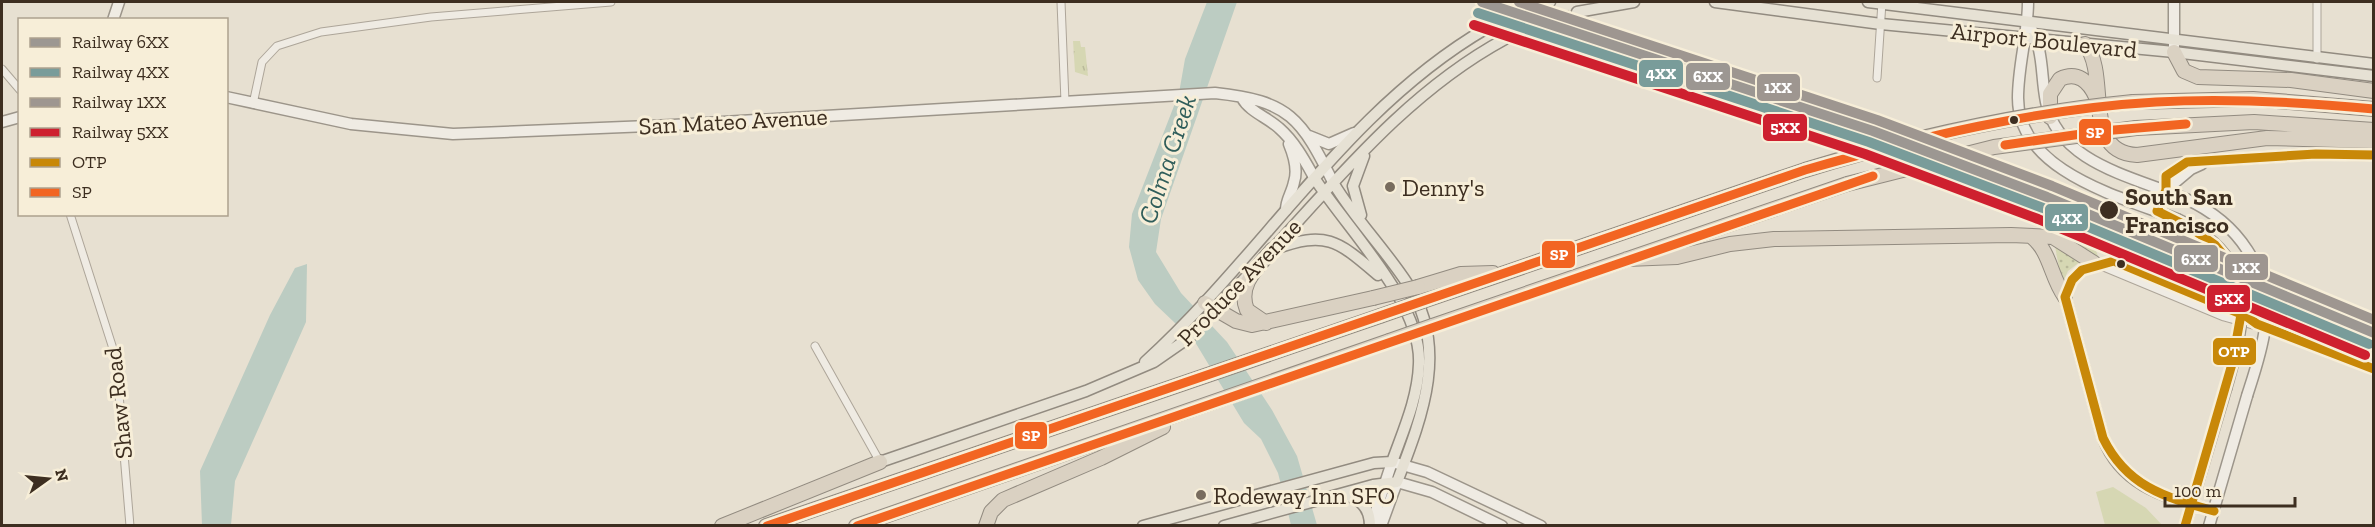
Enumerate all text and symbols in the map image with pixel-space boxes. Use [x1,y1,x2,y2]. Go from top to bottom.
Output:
street label: Airport Boulevard [1950,16,2138,64]
legend [18,18,228,216]
text: Railway 6XX [72,31,169,53]
line badge: 4XX [1638,59,1684,88]
text: Railway 4XX [72,61,169,83]
line badge: 6XX [1685,62,1731,91]
text: 4XX [1646,64,1677,83]
text: 6XX [1693,67,1723,86]
line badge: 1XX [1756,73,1801,102]
text: 1XX [1764,78,1792,97]
water label: Colma Creek [1131,90,1203,228]
text: Railway 1XX [72,91,167,113]
street label: San Mateo Avenue [638,102,828,140]
line badge: 5XX [1762,113,1808,142]
unlabelled marker [2008,114,2020,126]
text: 5XX [1770,118,1800,137]
line badge: SP [2078,118,2112,146]
text: Railway 5XX [72,121,169,143]
text: SP [2086,123,2105,142]
text: OTP [72,151,107,173]
place label: Denny's [1402,173,1485,202]
marker: Denny's [1383,180,1397,194]
text: SP [72,181,92,203]
place label: South San Francisco [2125,182,2233,239]
marker: South San Francisco [2098,199,2120,221]
line badge: 4XX [2044,203,2089,232]
text: 4XX [2052,209,2083,228]
street label: Produce Avenue [1171,212,1307,352]
line badge: SP [1541,240,1576,269]
line badge: 6XX [2173,244,2219,273]
text: SP [1550,245,1569,264]
text: 6XX [2181,250,2211,269]
line badge: 1XX [2224,253,2269,281]
unlabelled marker [2115,258,2127,270]
text: 1XX [2232,258,2260,277]
line badge: 5XX [2206,284,2251,313]
text: 5XX [2214,289,2244,308]
line badge: OTP [2212,337,2257,366]
text: OTP [2218,342,2250,361]
street label: Shaw Road [98,346,138,460]
line badge: SP [1014,421,1048,450]
text: SP [1022,426,1041,445]
north arrow [18,449,78,509]
text: N [51,467,73,484]
scale bar [2165,470,2296,508]
text: 100 m [2174,480,2222,502]
place label: Rodeway Inn SFO [1213,481,1395,510]
marker: Rodeway Inn SFO [1194,488,1208,502]

